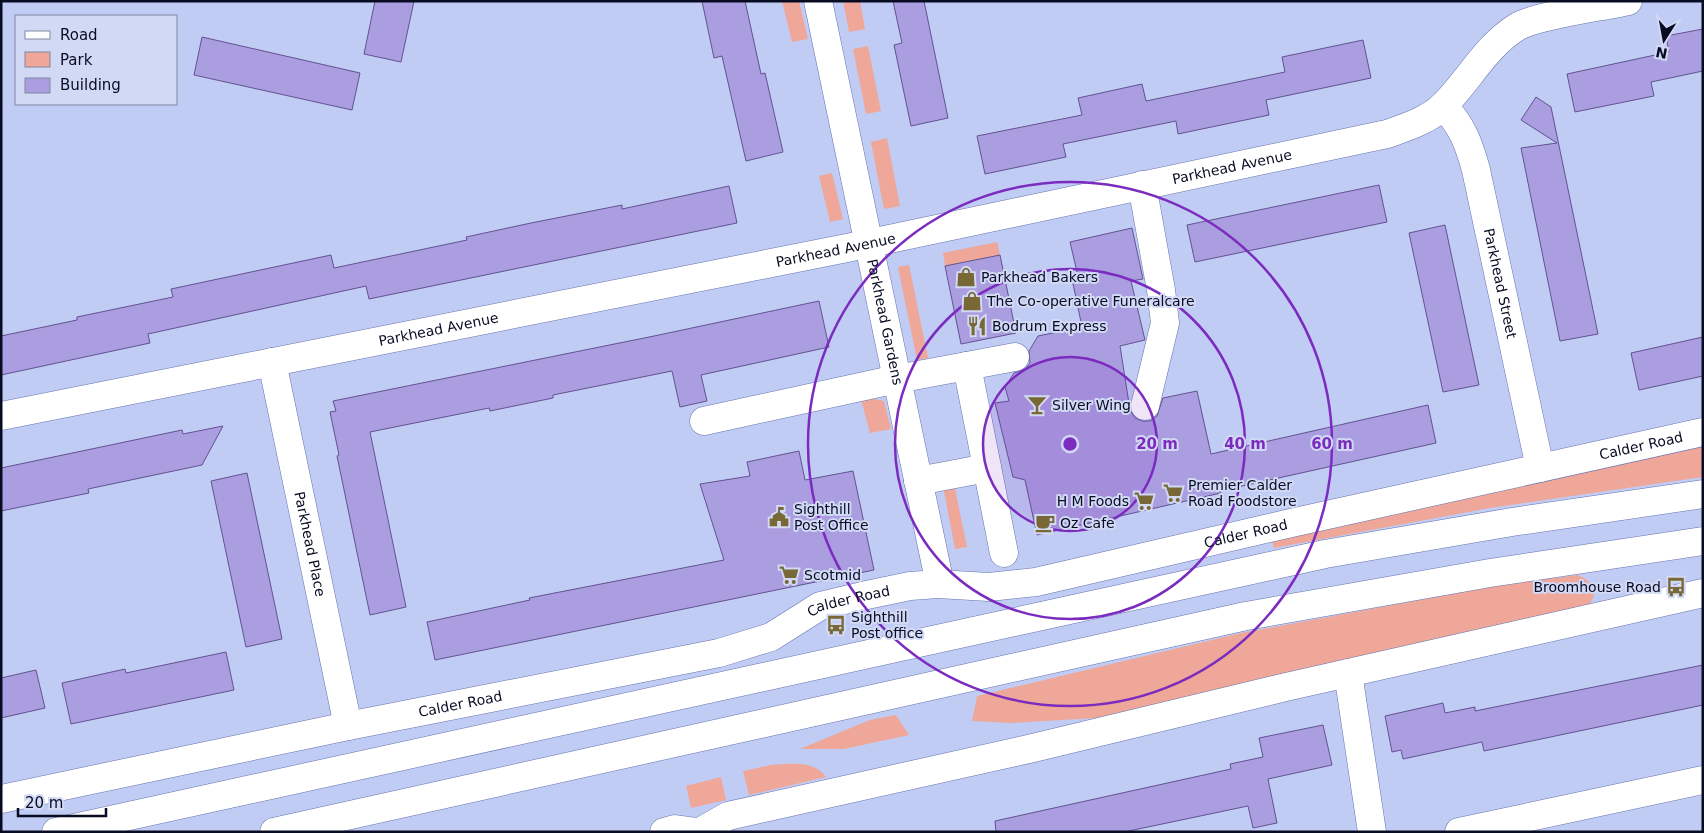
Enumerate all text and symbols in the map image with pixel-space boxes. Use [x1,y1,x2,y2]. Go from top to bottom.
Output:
legend [15,15,178,105]
north arrow [1639,15,1689,65]
text: Road [60,26,98,44]
text: N [1654,44,1669,62]
text: Park [60,51,93,69]
text: Building [60,76,121,94]
street label: Parkhead Avenue [1171,146,1293,187]
street label: Parkhead Street [1481,227,1520,341]
street label: Parkhead Avenue [774,230,897,270]
street label: Parkhead Gardens [864,258,906,387]
shop icon: Parkhead Bakers [955,266,977,288]
place label: Parkhead Bakers [981,269,1098,285]
shop icon: The Co-operative Funeralcare [961,290,983,312]
place label: The Co-operative Funeralcare [986,293,1195,309]
street label: Parkhead Avenue [377,309,500,349]
restaurant icon: Bodrum Express [966,315,988,337]
place label: Bodrum Express [992,318,1106,334]
bar icon: Silver Wing [1026,394,1048,416]
place label: Silver Wing [1052,397,1131,413]
street label: Calder Road [1598,429,1684,463]
centre of rings [1061,435,1079,453]
text: 20 m [1136,435,1178,453]
text: 40 m [1224,435,1266,453]
text: 60 m [1311,435,1353,453]
place label: Premier Calder Road Foodstore [1188,477,1297,509]
supermarket icon: Premier Calder Road Foodstore [1162,482,1184,504]
street label: Parkhead Place [291,490,329,598]
supermarket icon: H M Foods [1133,490,1155,512]
place label: H M Foods [1057,493,1129,509]
place label: Sighthill Post Office [794,501,869,533]
public building icon: Sighthill Post Office [768,506,790,528]
cafe icon: Oz Cafe [1034,512,1056,534]
place label: Oz Cafe [1060,515,1115,531]
street label: Calder Road [1202,516,1289,551]
supermarket icon: Scotmid [778,564,800,586]
place label: Scotmid [804,567,861,583]
bus stop icon: Broomhouse Road [1665,576,1687,598]
place label: Broomhouse Road [1533,579,1661,595]
street label: Calder Road [804,582,891,620]
place label: Sighthill Post office [851,609,923,641]
bus stop icon: Sighthill Post office [825,614,847,636]
street label: Calder Road [417,688,504,720]
scale bar [18,786,105,818]
text: 20 m [25,794,63,812]

